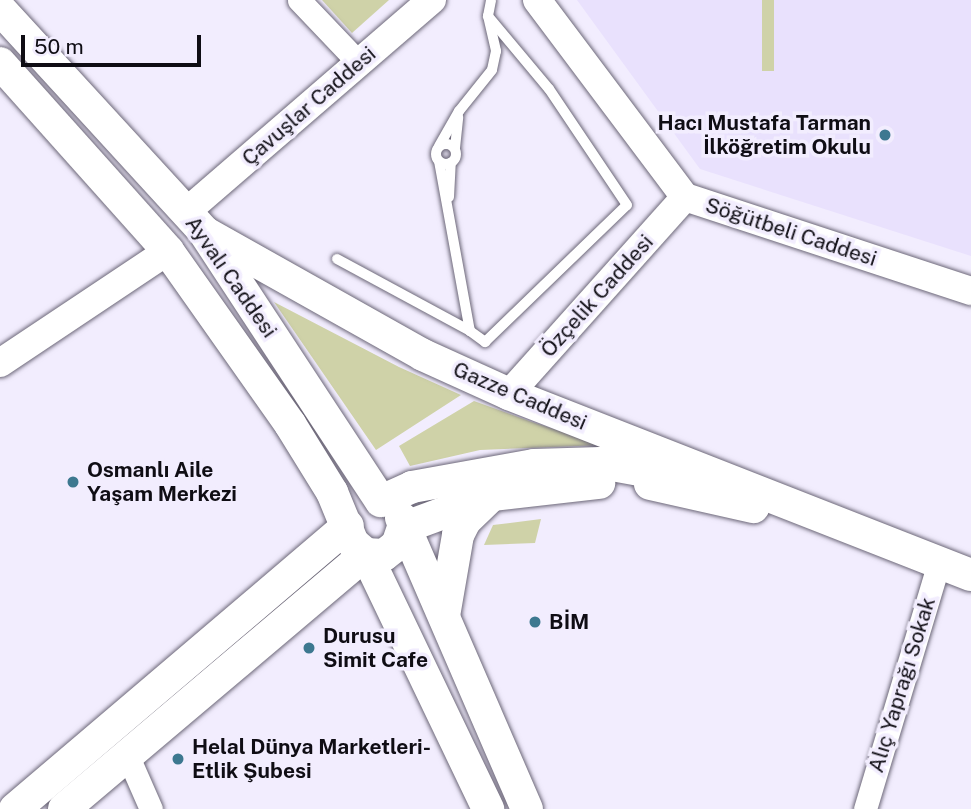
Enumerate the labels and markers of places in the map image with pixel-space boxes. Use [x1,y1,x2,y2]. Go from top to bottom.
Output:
place label: Hacı Mustafa Tarman İlköğretim Okulu [658,110,871,160]
marker: Hacı Mustafa Tarman İlköğretim Okulu [877,127,893,143]
place label: Osmanlı Aile Yaşam Merkezi [87,457,237,507]
marker: Osmanlı Aile Yaşam Merkezi [65,474,81,490]
place label: BİM [549,609,589,635]
marker: BİM [527,614,543,630]
place label: Durusu Simit Cafe [323,623,428,673]
marker: Durusu Simit Cafe [301,640,317,656]
place label: Helal Dünya Marketleri- Etlik Şubesi [192,734,431,784]
marker: Helal Dünya Marketleri- Etlik Şubesi [170,751,186,767]

